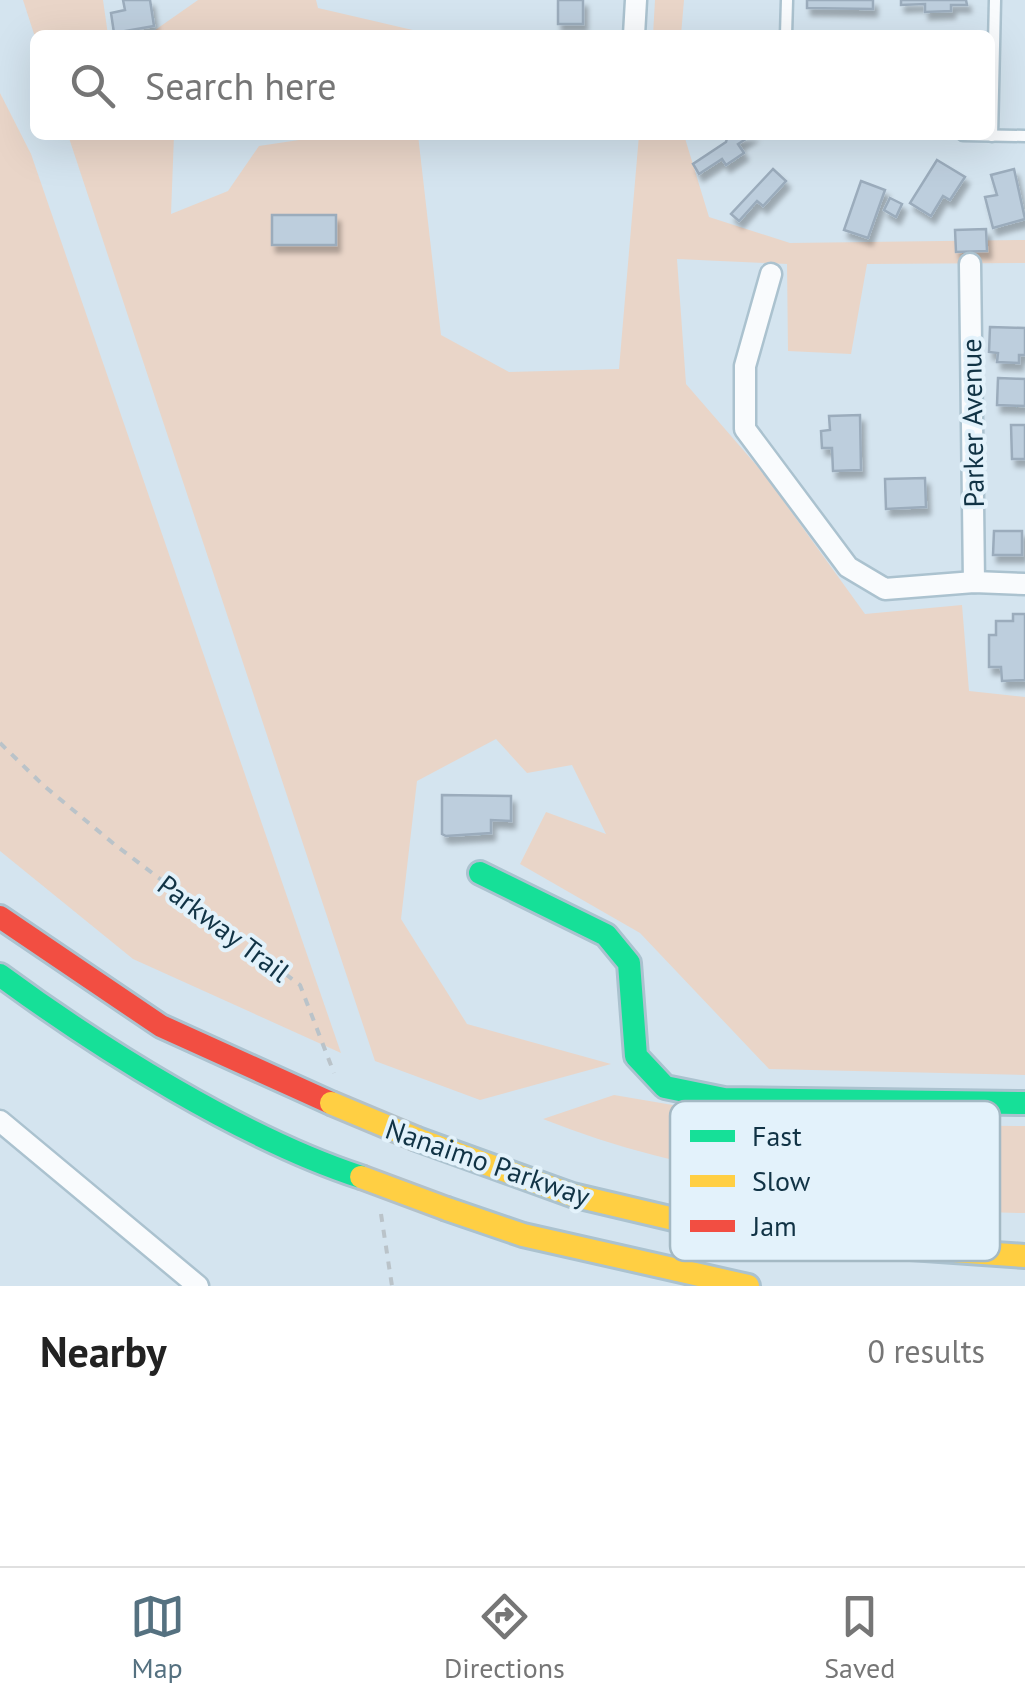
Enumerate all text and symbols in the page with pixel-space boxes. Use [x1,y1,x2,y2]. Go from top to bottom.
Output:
search box [30,30,995,140]
icon: search [65,58,120,113]
text: Search here [145,61,337,110]
street label: Parker Avenue [952,338,992,508]
street label: Parkway Trail [150,866,298,990]
legend [670,1101,1000,1261]
street label: Nanaimo Parkway [381,1110,595,1214]
text: Fast [752,1117,802,1154]
text: Slow [752,1162,811,1199]
text: Jam [751,1207,797,1244]
text: Nearby [40,1324,167,1379]
text: 0 results [867,1330,985,1372]
tab: Map [130,1589,185,1686]
tab: Directions [444,1589,565,1686]
tab: Saved [824,1589,895,1686]

